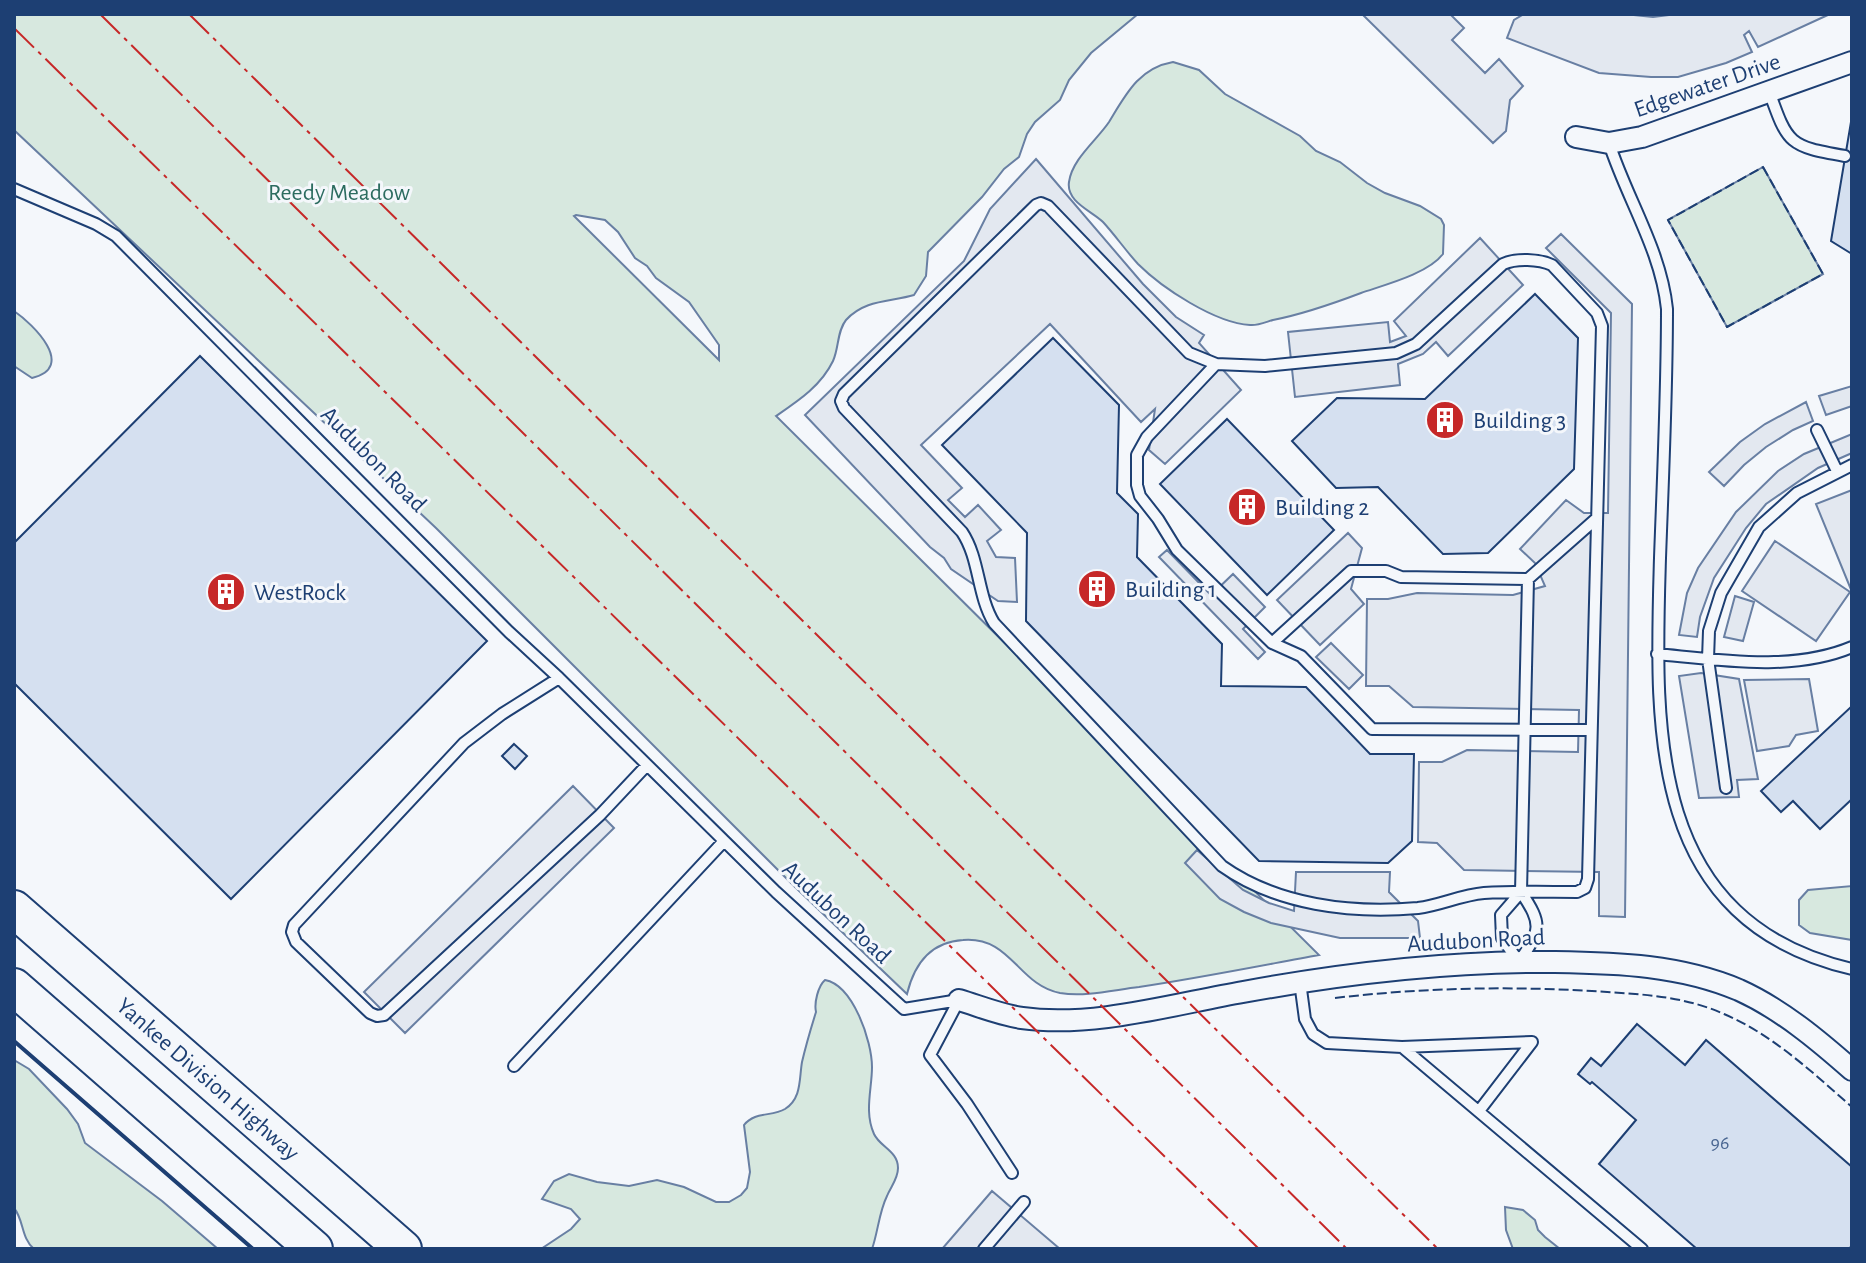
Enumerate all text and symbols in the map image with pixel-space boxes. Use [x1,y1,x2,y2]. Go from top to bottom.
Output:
street label: Edgewater Drive [1631,50,1784,122]
park label: Reedy Meadow [268,181,410,205]
building icon: Building 3 [1424,399,1466,441]
street label: Audubon Road [316,402,431,517]
place label: Building 3 [1473,409,1566,433]
building icon: Building 2 [1226,486,1268,528]
place label: Building 2 [1275,496,1369,520]
building icon: Building 1 [1076,568,1118,610]
building icon: WestRock [205,571,247,613]
place label: Building 1 [1125,578,1216,602]
place label: WestRock [254,581,346,605]
street label: Audubon Road [778,857,895,969]
street label: Audubon Road [1406,925,1546,957]
street label: Yankee Division Highway [112,994,304,1165]
house number: 96 [1711,1133,1729,1153]

